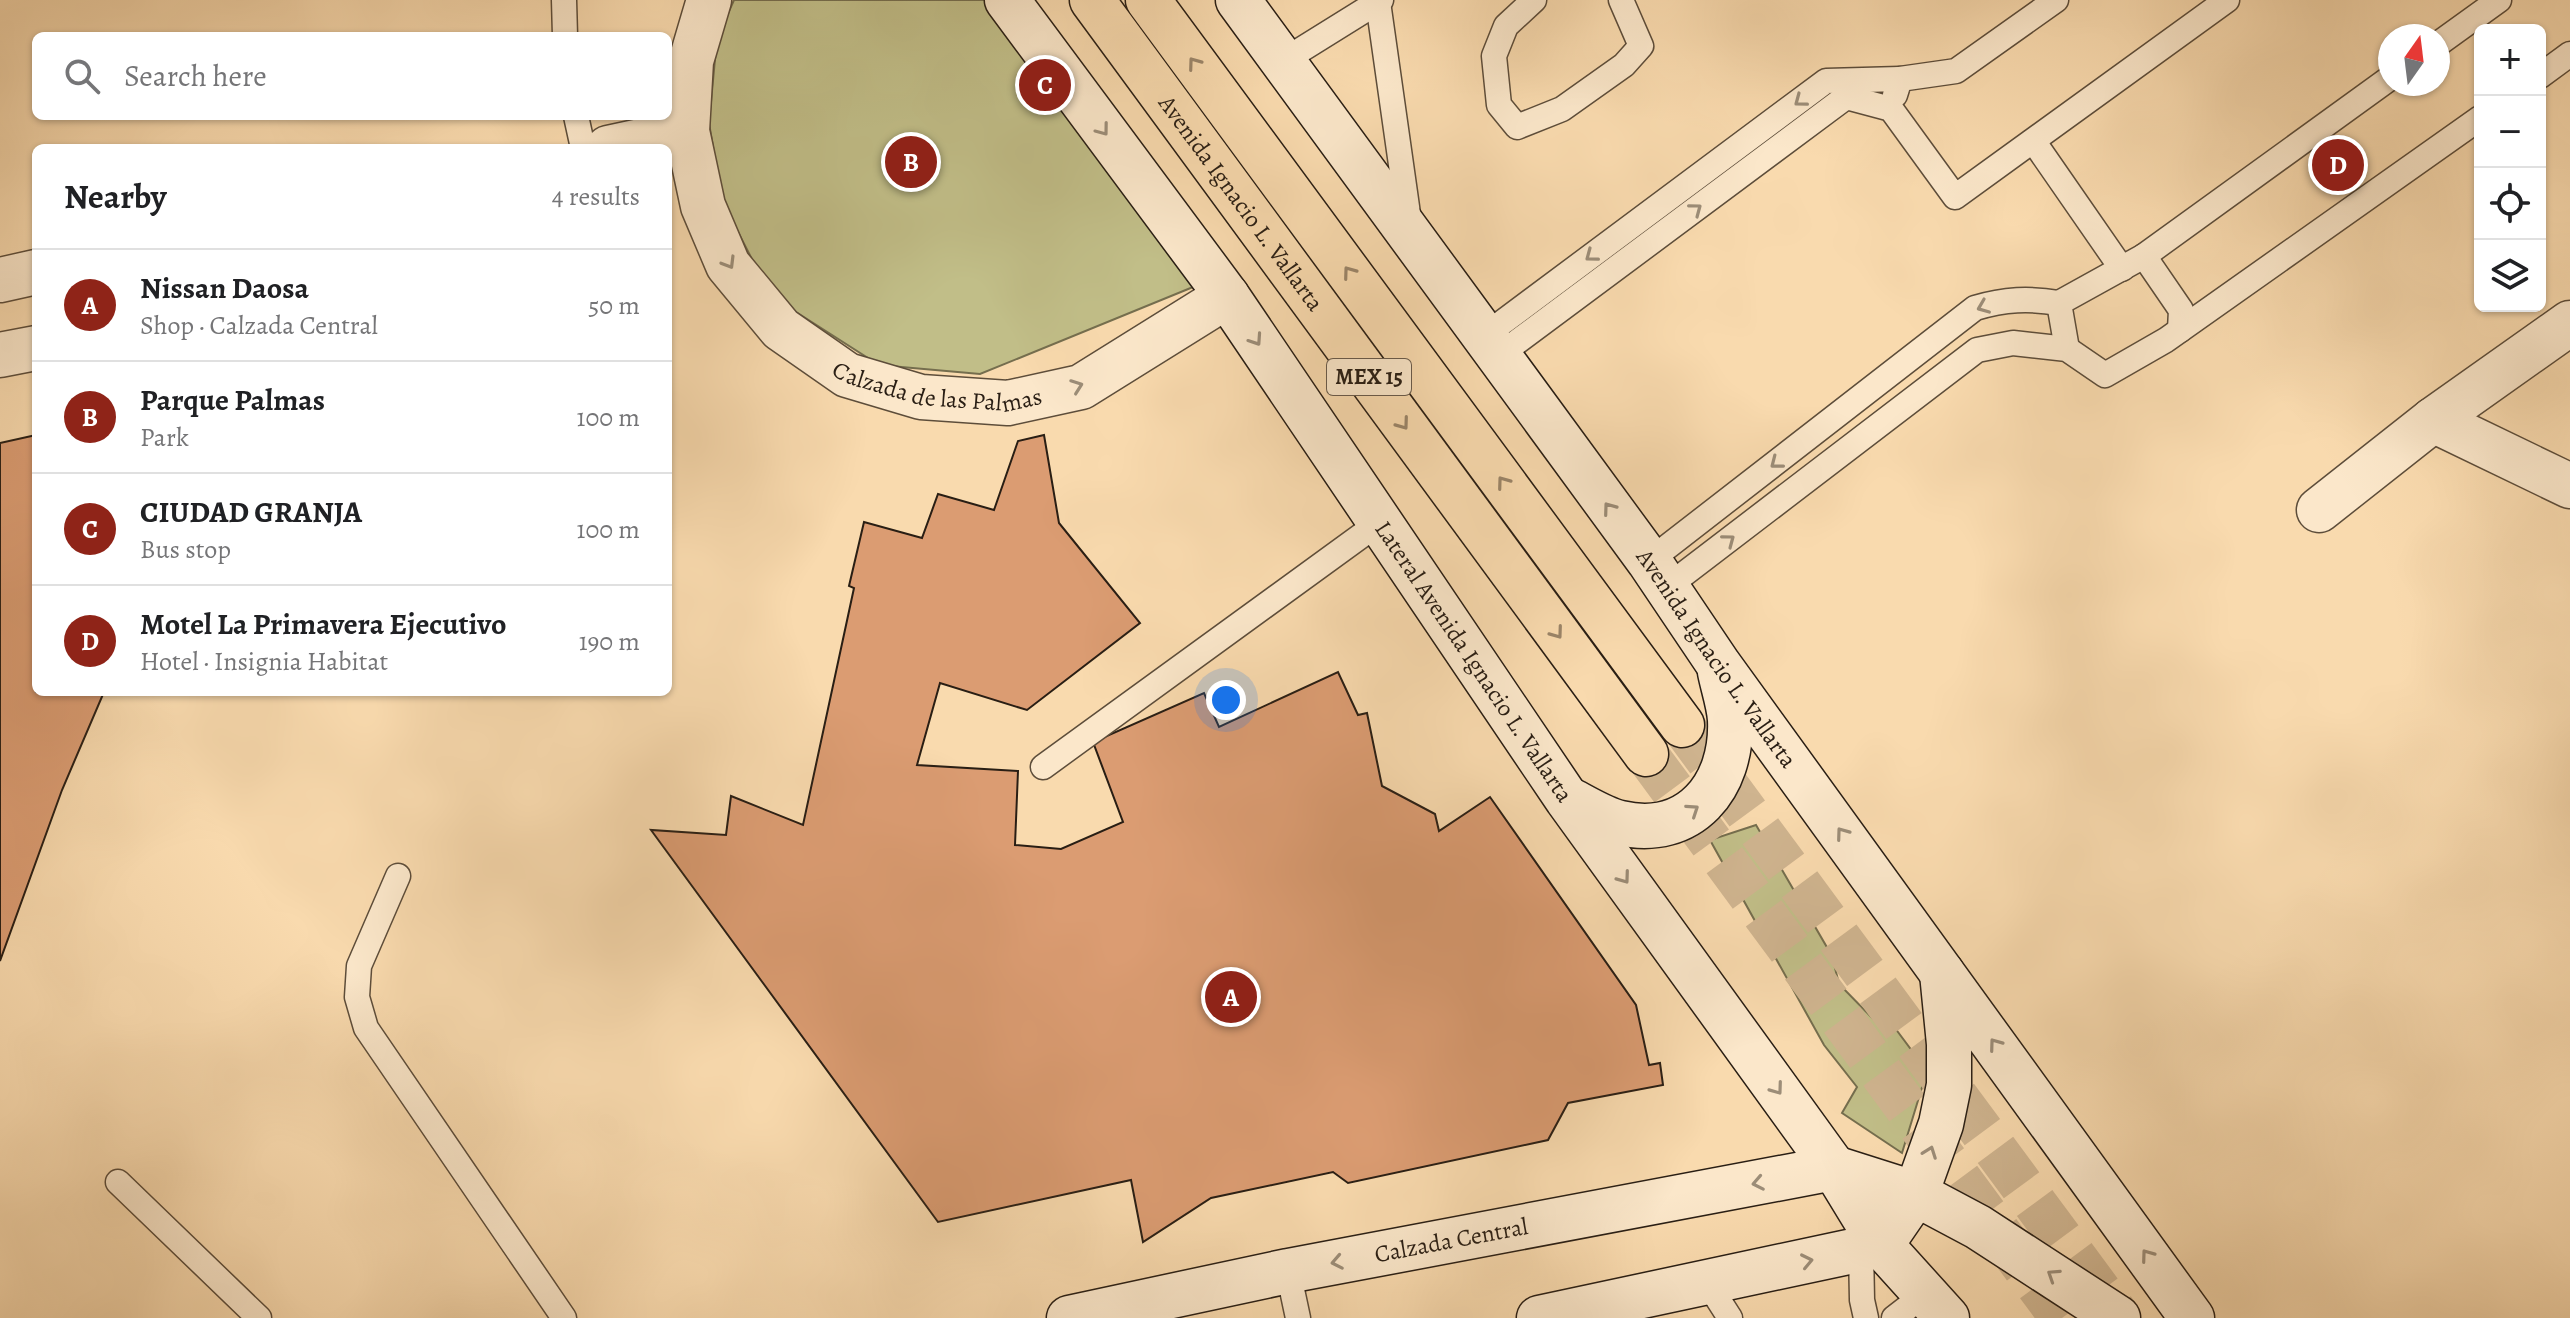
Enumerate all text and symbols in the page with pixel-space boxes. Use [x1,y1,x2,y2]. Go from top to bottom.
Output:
north arrow [2378,24,2450,96]
map controls [2474,24,2546,312]
button: + [2474,24,2546,96]
search box [32,32,672,120]
icon: search [60,54,104,98]
pin: C [1019,55,1071,115]
text: Search here [124,56,267,96]
one-way arrow [1190,57,1204,72]
street label: Avenida Ignacio L. Vallarta [1151,88,1332,318]
one-way arrow [1794,91,1809,106]
button: − [2474,96,2546,168]
one-way arrow [1094,121,1108,136]
pin: B [885,132,937,192]
pin: D [2312,135,2364,195]
button: locate [2474,168,2546,240]
text: Nearby [64,173,167,220]
text: 4 results [552,179,640,214]
one-way arrow [1687,204,1701,218]
button: layers [2474,240,2546,312]
one-way arrow [1586,246,1600,261]
one-way arrow [719,255,734,269]
one-way arrow [1344,267,1358,281]
text: Nissan Daosa [140,268,309,308]
text: A [82,288,98,323]
text: 50 m [588,288,640,323]
one-way arrow [1977,297,1991,314]
text: Shop · Calzada Central [140,308,378,343]
one-way arrow [1247,332,1262,346]
street label: Calzada de las Palmas [826,353,1045,420]
road number: MEX 15 [1327,359,1411,395]
one-way arrow [1069,379,1083,396]
text: Parque Palmas [140,380,325,420]
text: B [82,400,98,435]
text: 100 m [577,400,640,435]
one-way arrow [1394,415,1408,430]
text: Park [140,420,189,455]
one-way arrow [1770,453,1784,467]
one-way arrow [1498,476,1512,490]
text: CIUDAD GRANJA [140,492,362,532]
one-way arrow [1605,502,1619,517]
text: C [82,512,98,547]
text: 100 m [577,512,640,547]
street label: Lateral Avenida Ignacio L. Vallarta [1367,514,1581,809]
text: Bus stop [140,532,231,567]
one-way arrow [1720,535,1735,549]
street label: Avenida Ignacio L. Vallarta [1629,541,1805,775]
text: Motel La Primavera Ejecutivo [140,604,506,644]
text: D [81,624,99,659]
text: 190 m [579,624,640,659]
one-way arrow [1548,625,1562,639]
text: Hotel · Insignia Habitat [140,644,388,679]
your location [1206,680,1246,720]
one-way arrow [1684,805,1698,820]
one-way arrow [1837,828,1852,842]
one-way arrow [1615,870,1629,884]
pin: A [1205,967,1257,1027]
one-way arrow [1990,1038,2005,1052]
one-way arrow [1767,1080,1782,1095]
one-way arrow [1921,1146,1937,1160]
one-way arrow [1751,1174,1764,1191]
street label: Calzada Central [1372,1210,1531,1270]
one-way arrow [2142,1249,2156,1263]
one-way arrow [1330,1253,1344,1270]
one-way arrow [1800,1253,1814,1270]
one-way arrow [2047,1269,2062,1284]

